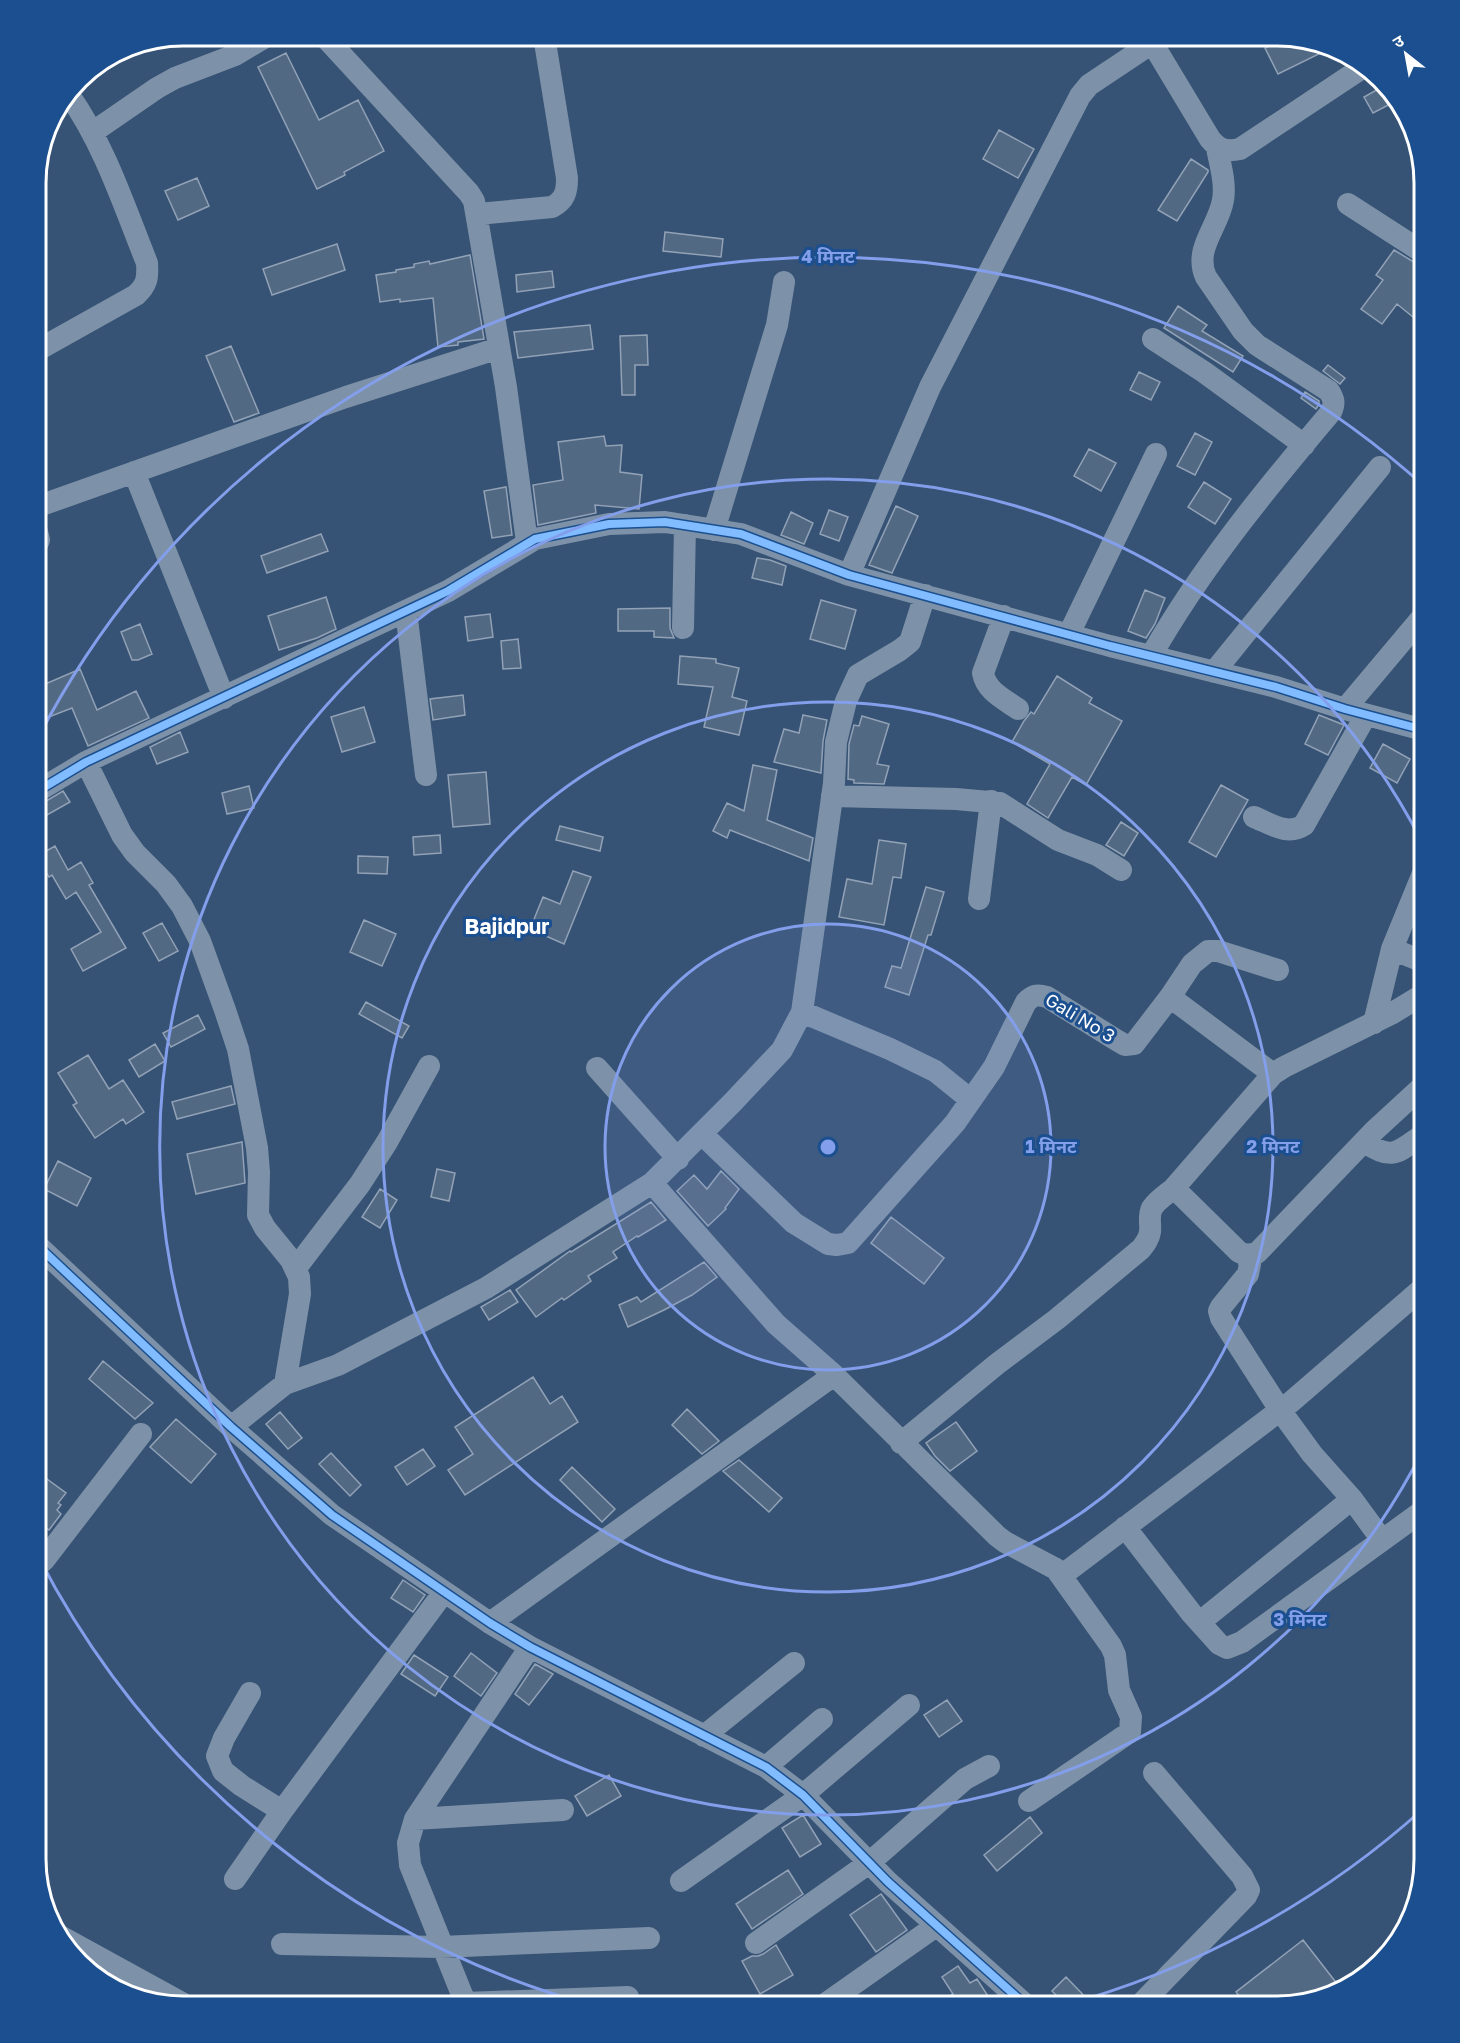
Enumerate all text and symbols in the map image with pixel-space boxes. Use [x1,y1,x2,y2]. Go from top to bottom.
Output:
north arrow [1376,24,1436,84]
text: उ [1389,30,1408,52]
text: 4 मिनट [801,245,855,267]
district label: Bajidpur [464,913,550,939]
street label: Gali No 3 [1042,988,1119,1047]
text: 1 मिनट [1025,1135,1077,1157]
text: 2 मिनट [1246,1135,1300,1157]
centre of rings [818,1137,838,1157]
text: 3 मिनट [1273,1608,1327,1630]

